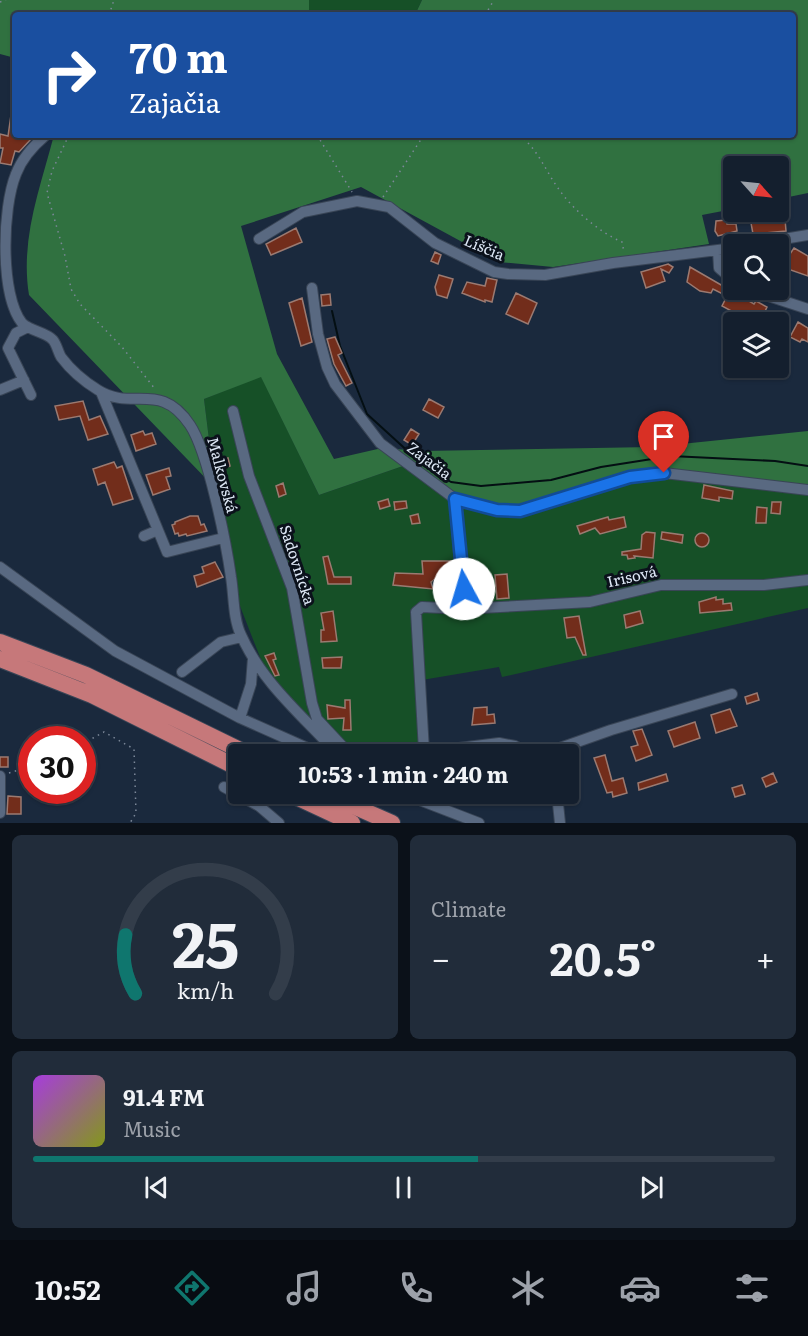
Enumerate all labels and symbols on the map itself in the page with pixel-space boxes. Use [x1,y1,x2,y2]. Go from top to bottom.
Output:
north arrow [723,156,789,222]
street label: Líščia [461,228,509,266]
pin [638,411,689,473]
street label: Malkovská [202,434,245,516]
street label: Zajačia [403,435,458,485]
street label: Sadovnícka [275,522,322,608]
position arrow [432,557,496,621]
street label: Irisová [605,558,660,592]
speed limit sign: 30 [18,726,96,804]

